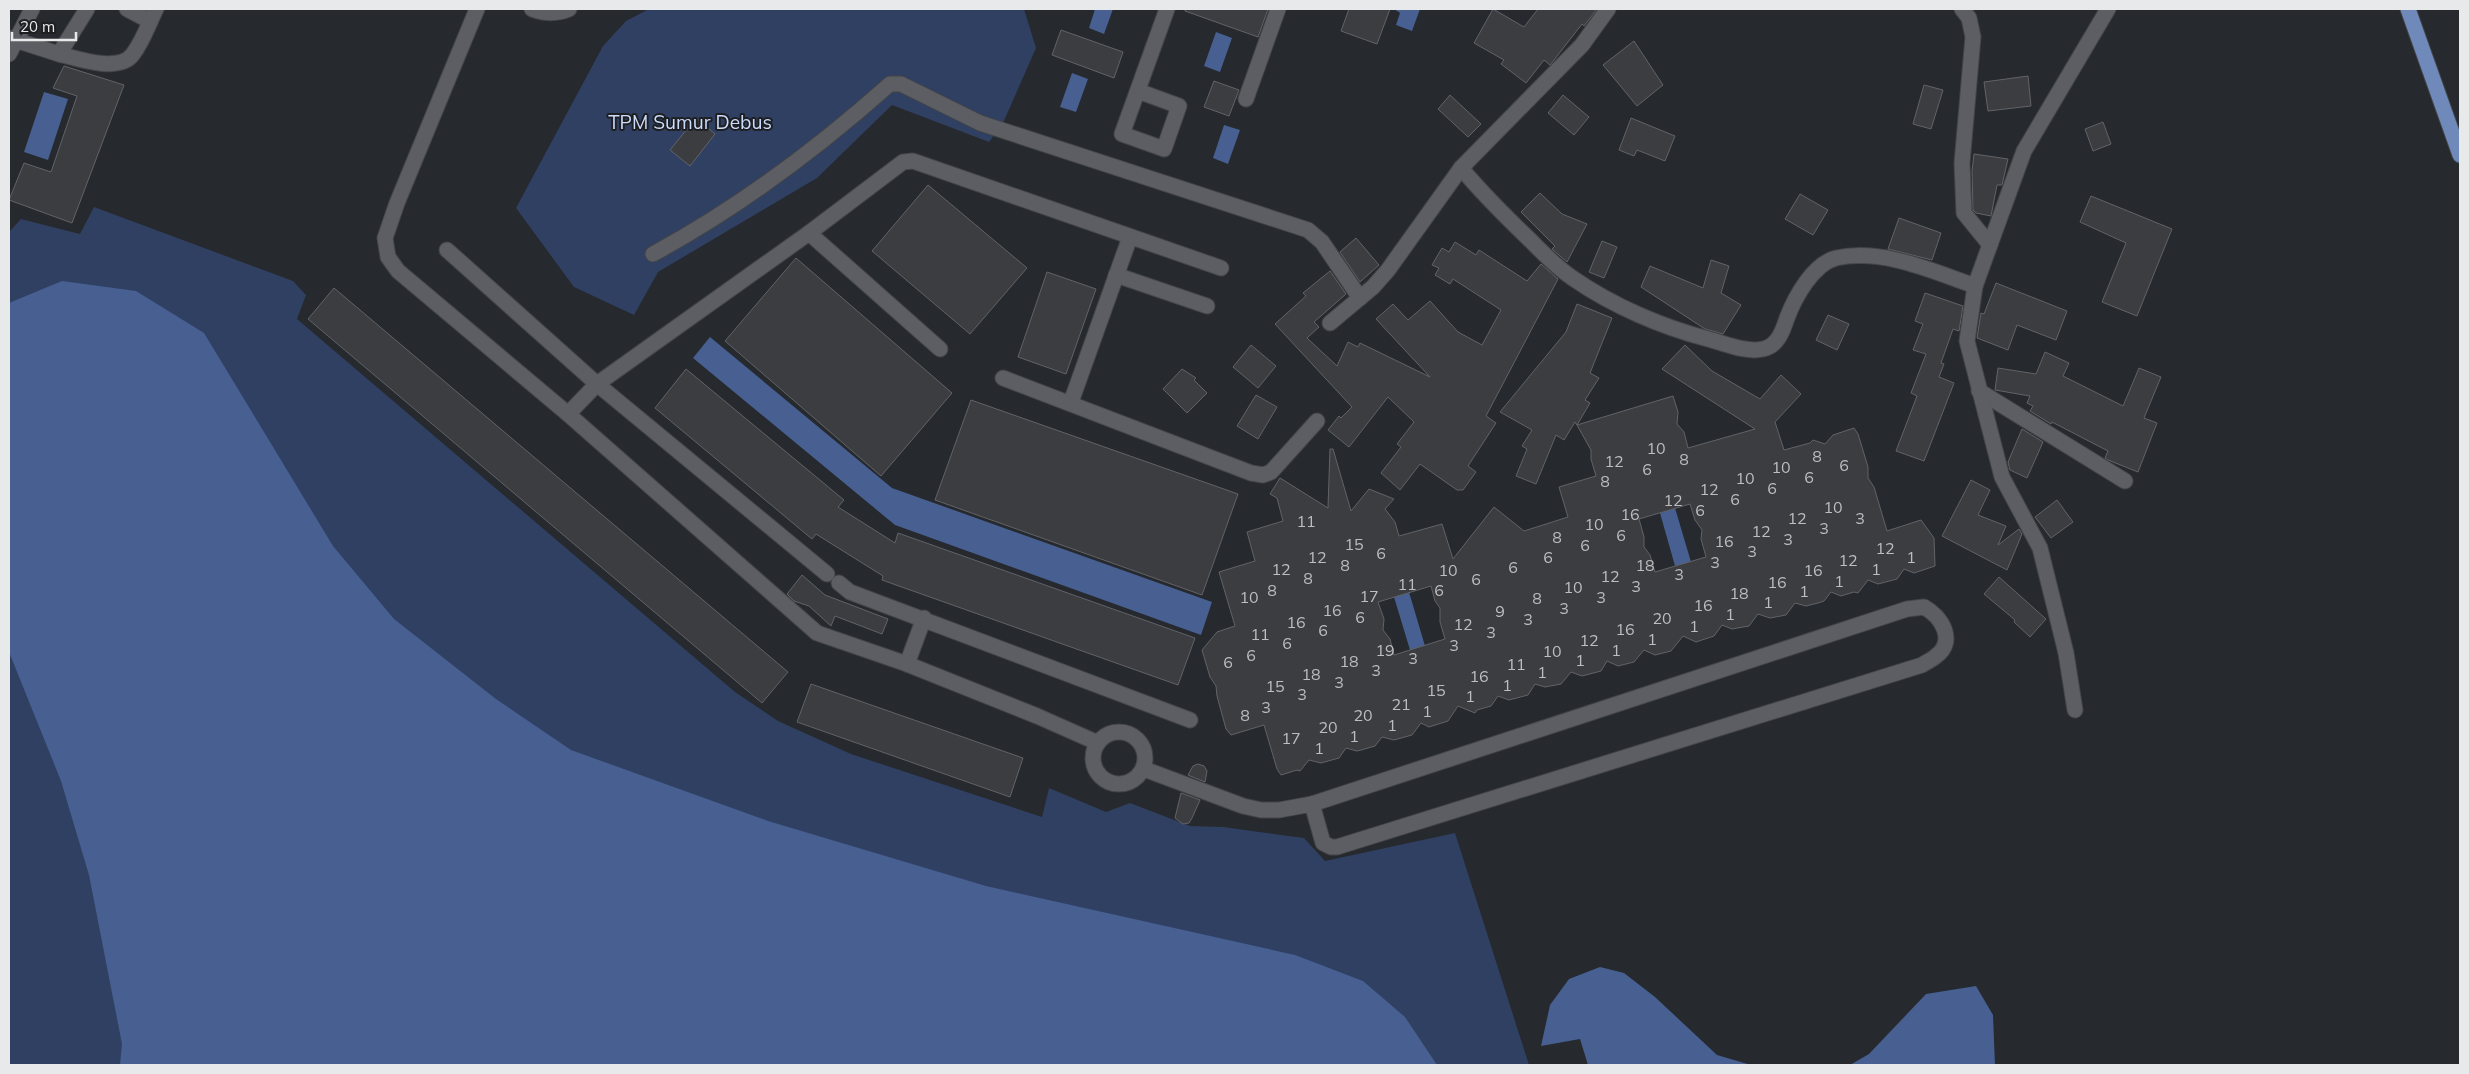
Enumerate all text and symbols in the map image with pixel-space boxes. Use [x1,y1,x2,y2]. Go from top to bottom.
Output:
scale bar [12,10,76,42]
text: 20 m [20,17,55,36]
park label: TPM Sumur Debus [608,110,772,134]
house number: 10 [1646,438,1666,458]
house number: 8 [1812,446,1822,466]
house number: 8 [1679,449,1689,469]
house number: 12 [1604,451,1624,471]
house number: 6 [1839,455,1849,475]
house number: 10 [1771,457,1791,477]
house number: 6 [1642,459,1652,479]
house number: 6 [1804,467,1814,487]
house number: 10 [1735,468,1755,488]
house number: 8 [1600,471,1610,491]
house number: 6 [1767,478,1777,498]
house number: 12 [1699,479,1719,499]
house number: 6 [1730,489,1740,509]
house number: 12 [1663,490,1683,510]
house number: 10 [1823,497,1843,517]
house number: 6 [1695,500,1705,520]
house number: 16 [1620,504,1640,524]
house number: 12 [1787,508,1807,528]
house number: 3 [1855,508,1865,528]
house number: 11 [1296,511,1316,531]
house number: 10 [1584,514,1604,534]
house number: 3 [1819,518,1829,538]
house number: 12 [1751,521,1771,541]
house number: 6 [1616,525,1626,545]
house number: 8 [1552,527,1562,547]
house number: 3 [1783,529,1793,549]
house number: 16 [1714,531,1734,551]
house number: 15 [1344,534,1364,554]
house number: 6 [1580,535,1590,555]
house number: 12 [1875,538,1895,558]
house number: 3 [1747,541,1757,561]
house number: 6 [1376,543,1386,563]
house number: 12 [1307,547,1327,567]
house number: 6 [1543,547,1553,567]
house number: 1 [1906,547,1916,567]
house number: 12 [1838,550,1858,570]
house number: 3 [1710,552,1720,572]
house number: 8 [1340,555,1350,575]
house number: 18 [1635,555,1655,575]
house number: 6 [1508,557,1518,577]
house number: 12 [1271,559,1291,579]
house number: 1 [1871,559,1881,579]
house number: 10 [1438,560,1458,580]
house number: 16 [1803,560,1823,580]
house number: 3 [1674,564,1684,584]
house number: 12 [1600,566,1620,586]
house number: 8 [1303,568,1313,588]
house number: 6 [1471,569,1481,589]
house number: 1 [1834,571,1844,591]
house number: 16 [1767,572,1787,592]
house number: 11 [1397,574,1417,594]
house number: 3 [1631,576,1641,596]
house number: 10 [1563,577,1583,597]
house number: 8 [1267,580,1277,600]
house number: 6 [1434,580,1444,600]
house number: 1 [1799,581,1809,601]
house number: 18 [1729,583,1749,603]
house number: 17 [1359,586,1379,606]
house number: 10 [1239,587,1259,607]
house number: 3 [1596,587,1606,607]
house number: 8 [1532,588,1542,608]
house number: 1 [1763,592,1773,612]
house number: 16 [1693,595,1713,615]
house number: 3 [1559,598,1569,618]
house number: 16 [1322,600,1342,620]
house number: 9 [1495,601,1505,621]
house number: 1 [1725,604,1735,624]
house number: 6 [1355,607,1365,627]
house number: 20 [1652,608,1672,628]
house number: 3 [1523,609,1533,629]
house number: 16 [1286,612,1306,632]
house number: 12 [1453,614,1473,634]
house number: 1 [1689,616,1699,636]
house number: 16 [1615,619,1635,639]
house number: 6 [1318,620,1328,640]
house number: 3 [1486,622,1496,642]
house number: 11 [1250,624,1270,644]
house number: 1 [1647,629,1657,649]
house number: 12 [1579,630,1599,650]
house number: 6 [1282,633,1292,653]
house number: 3 [1449,635,1459,655]
house number: 19 [1375,640,1395,660]
house number: 1 [1611,640,1621,660]
house number: 10 [1542,641,1562,661]
house number: 6 [1246,645,1256,665]
house number: 3 [1408,648,1418,668]
house number: 1 [1575,650,1585,670]
house number: 18 [1339,651,1359,671]
house number: 6 [1223,652,1233,672]
house number: 11 [1506,654,1526,674]
house number: 3 [1371,660,1381,680]
house number: 1 [1537,662,1547,682]
house number: 18 [1301,664,1321,684]
house number: 16 [1469,666,1489,686]
house number: 3 [1334,672,1344,692]
house number: 1 [1502,675,1512,695]
house number: 15 [1265,676,1285,696]
house number: 15 [1426,680,1446,700]
house number: 3 [1297,684,1307,704]
house number: 1 [1465,686,1475,706]
house number: 21 [1391,694,1411,714]
house number: 3 [1261,697,1271,717]
house number: 1 [1422,701,1432,721]
house number: 8 [1240,705,1250,725]
house number: 20 [1353,705,1373,725]
house number: 1 [1387,715,1397,735]
house number: 20 [1318,717,1338,737]
house number: 1 [1349,726,1359,746]
house number: 17 [1281,728,1301,748]
house number: 1 [1314,738,1324,758]

